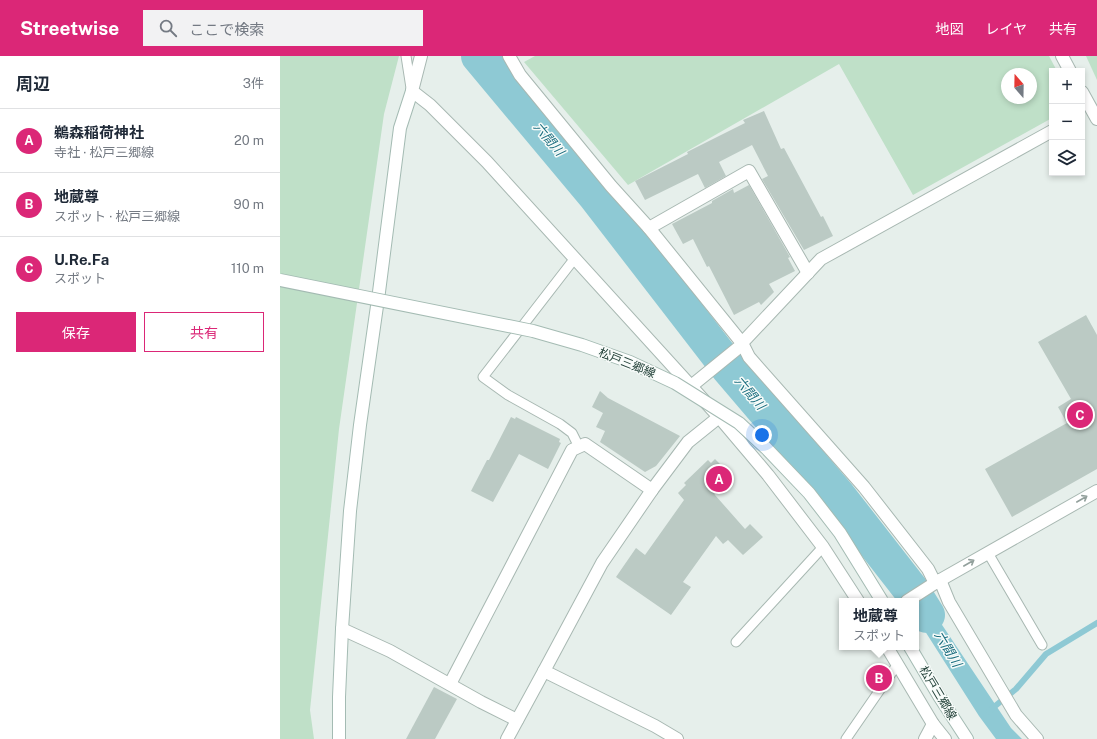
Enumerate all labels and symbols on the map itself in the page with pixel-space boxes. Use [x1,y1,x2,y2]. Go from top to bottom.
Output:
north arrow [1001,68,1037,104]
water label: 六間川 [531,119,569,160]
street label: 松戸三郷線 [597,345,657,381]
water label: 六間川 [732,373,770,414]
pin: C [1067,400,1093,430]
your location [752,425,772,445]
pin: A [706,464,732,494]
one-way arrow [1076,495,1088,503]
one-way arrow [963,559,975,567]
water label: 六間川 [932,628,965,671]
pin: B [866,663,892,693]
street label: 松戸三郷線 [917,664,959,722]

